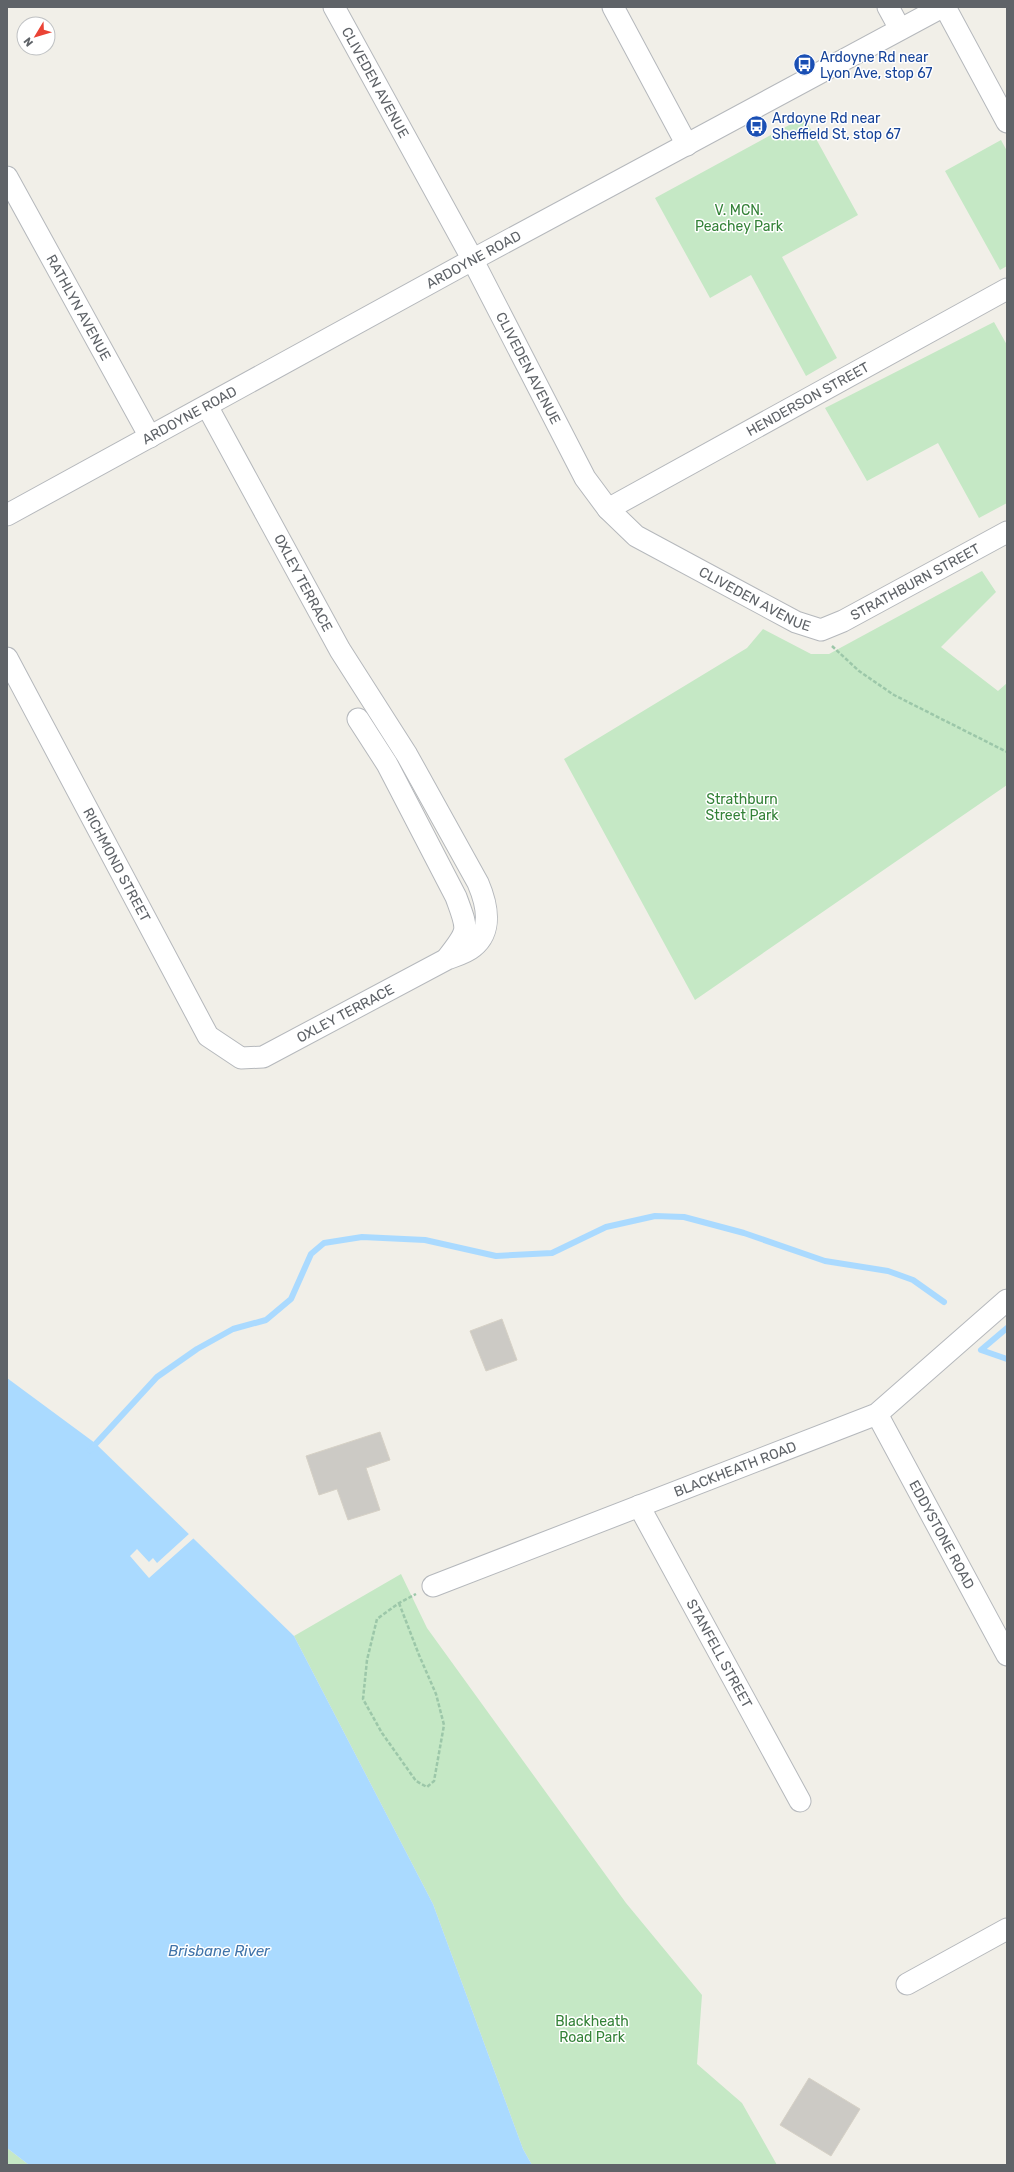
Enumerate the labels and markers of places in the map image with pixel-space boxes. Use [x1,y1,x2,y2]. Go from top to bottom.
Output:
place label: Ardoyne Rd near Lyon Ave, stop 67 [820,49,932,82]
bus stop icon: Ardoyne Rd near Lyon Ave, stop 67 [792,52,818,78]
place label: Ardoyne Rd near Sheffield St, stop 67 [772,110,901,143]
bus stop icon: Ardoyne Rd near Sheffield St, stop 67 [744,113,770,139]

